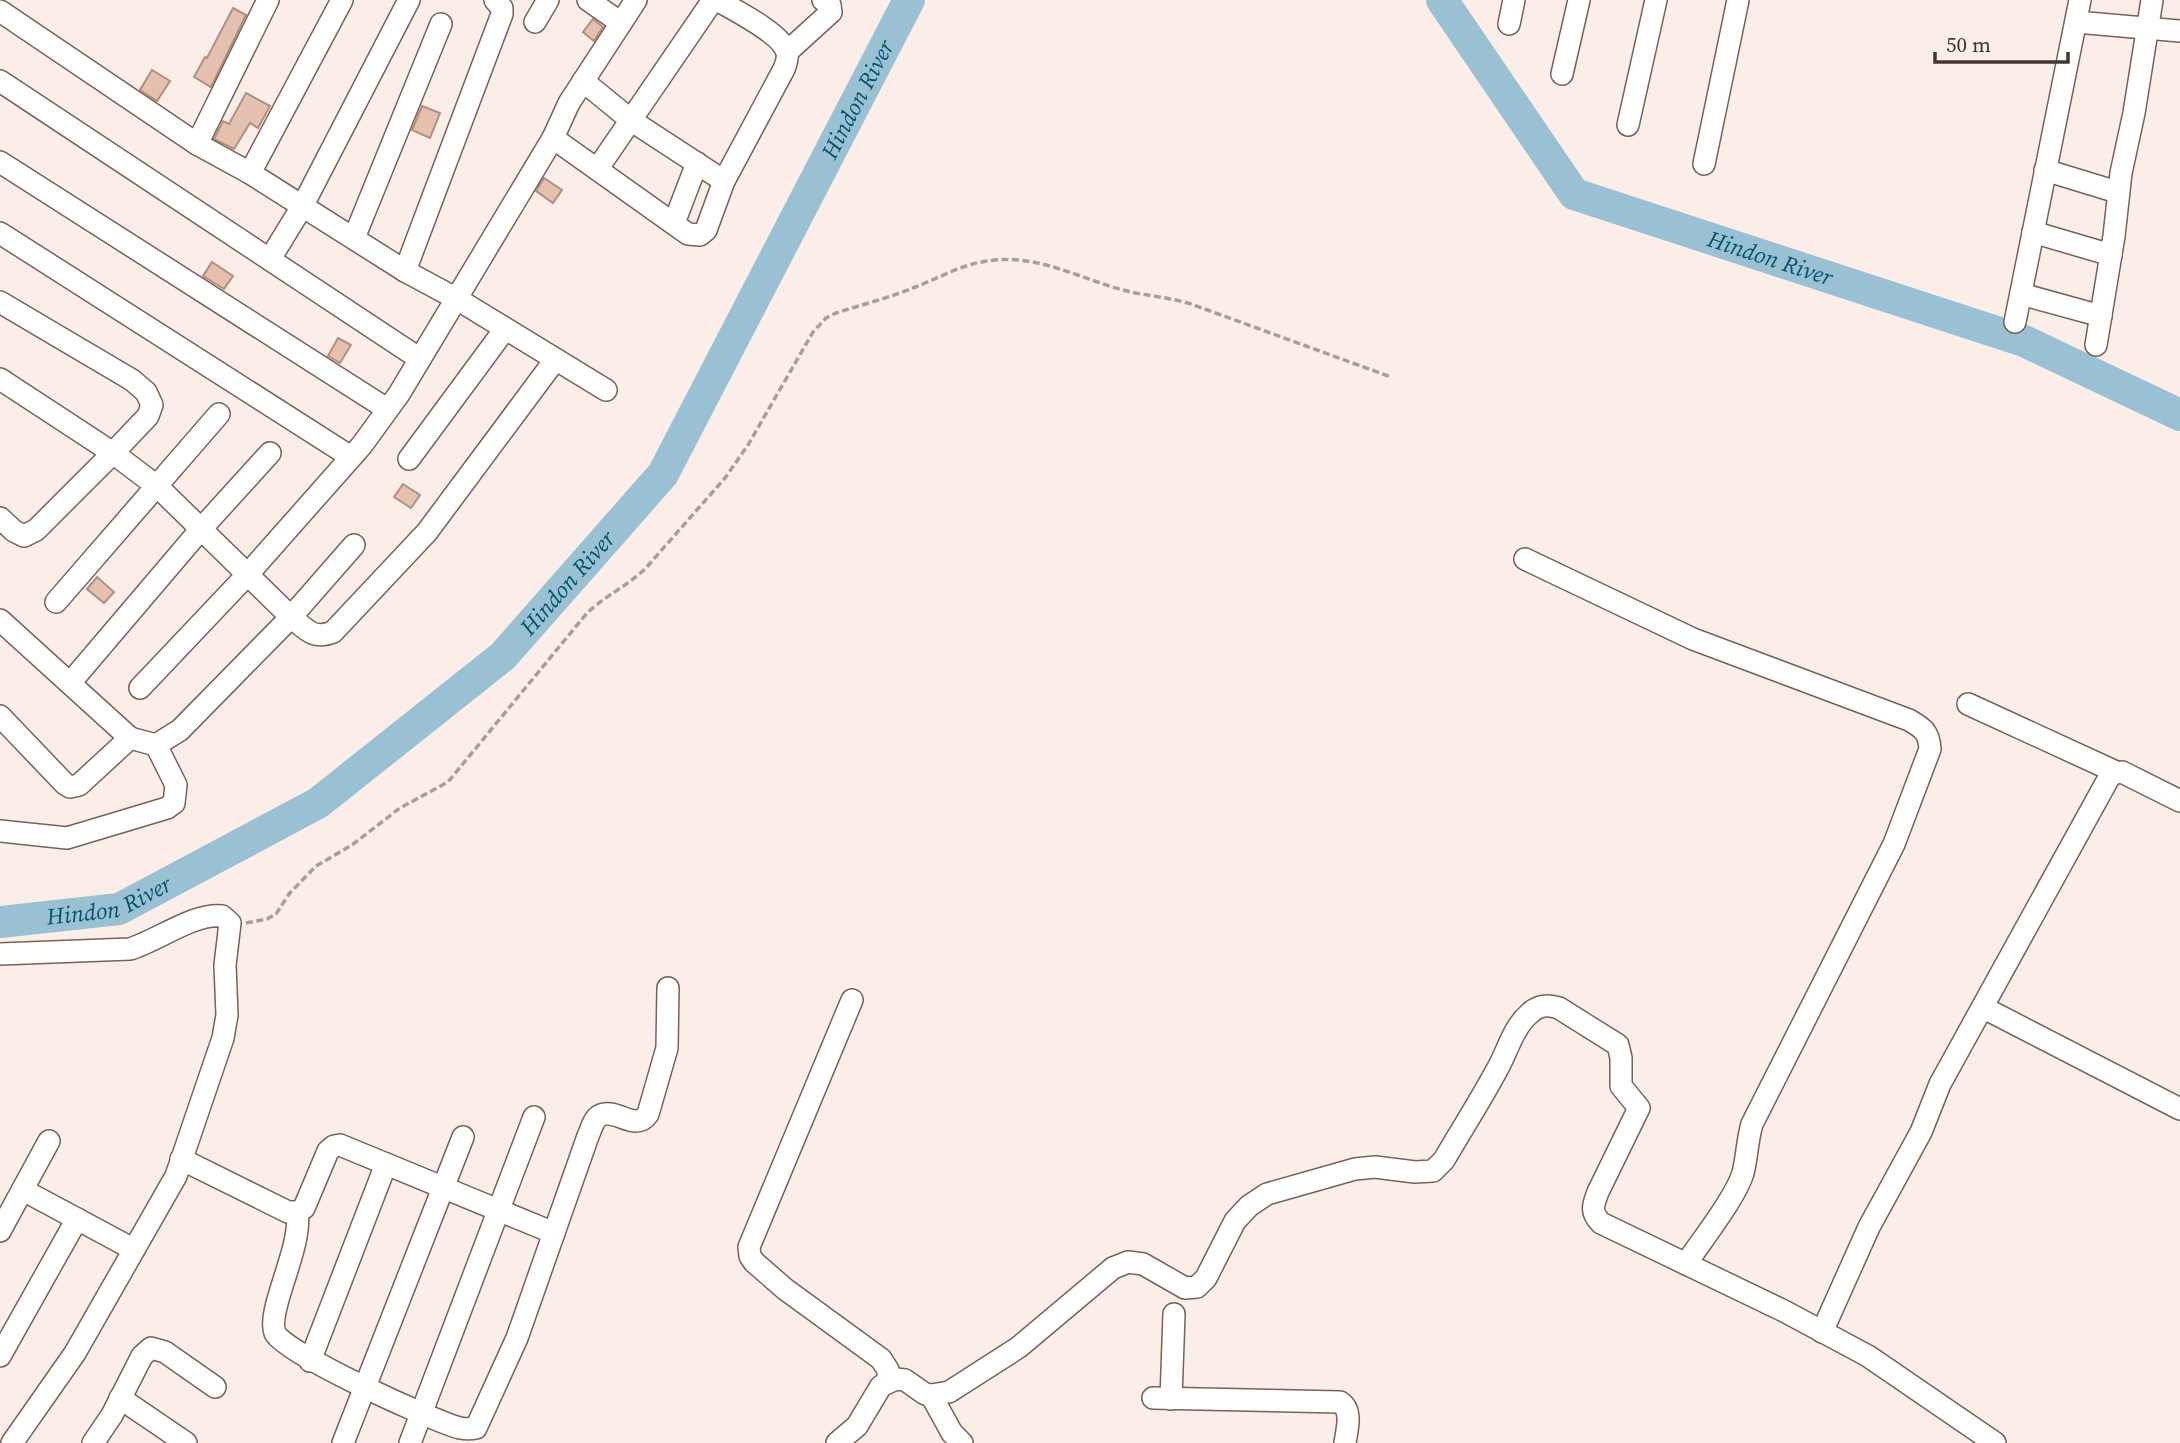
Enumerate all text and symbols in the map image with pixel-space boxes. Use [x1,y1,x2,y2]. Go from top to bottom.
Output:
scale bar [1935,21,2068,65]
text: 50 m [1946,30,1991,59]
water label: Hindon River [813,34,902,165]
water label: Hindon River [1702,222,1838,294]
water label: Hindon River [512,523,623,643]
water label: Hindon River [44,868,178,933]

